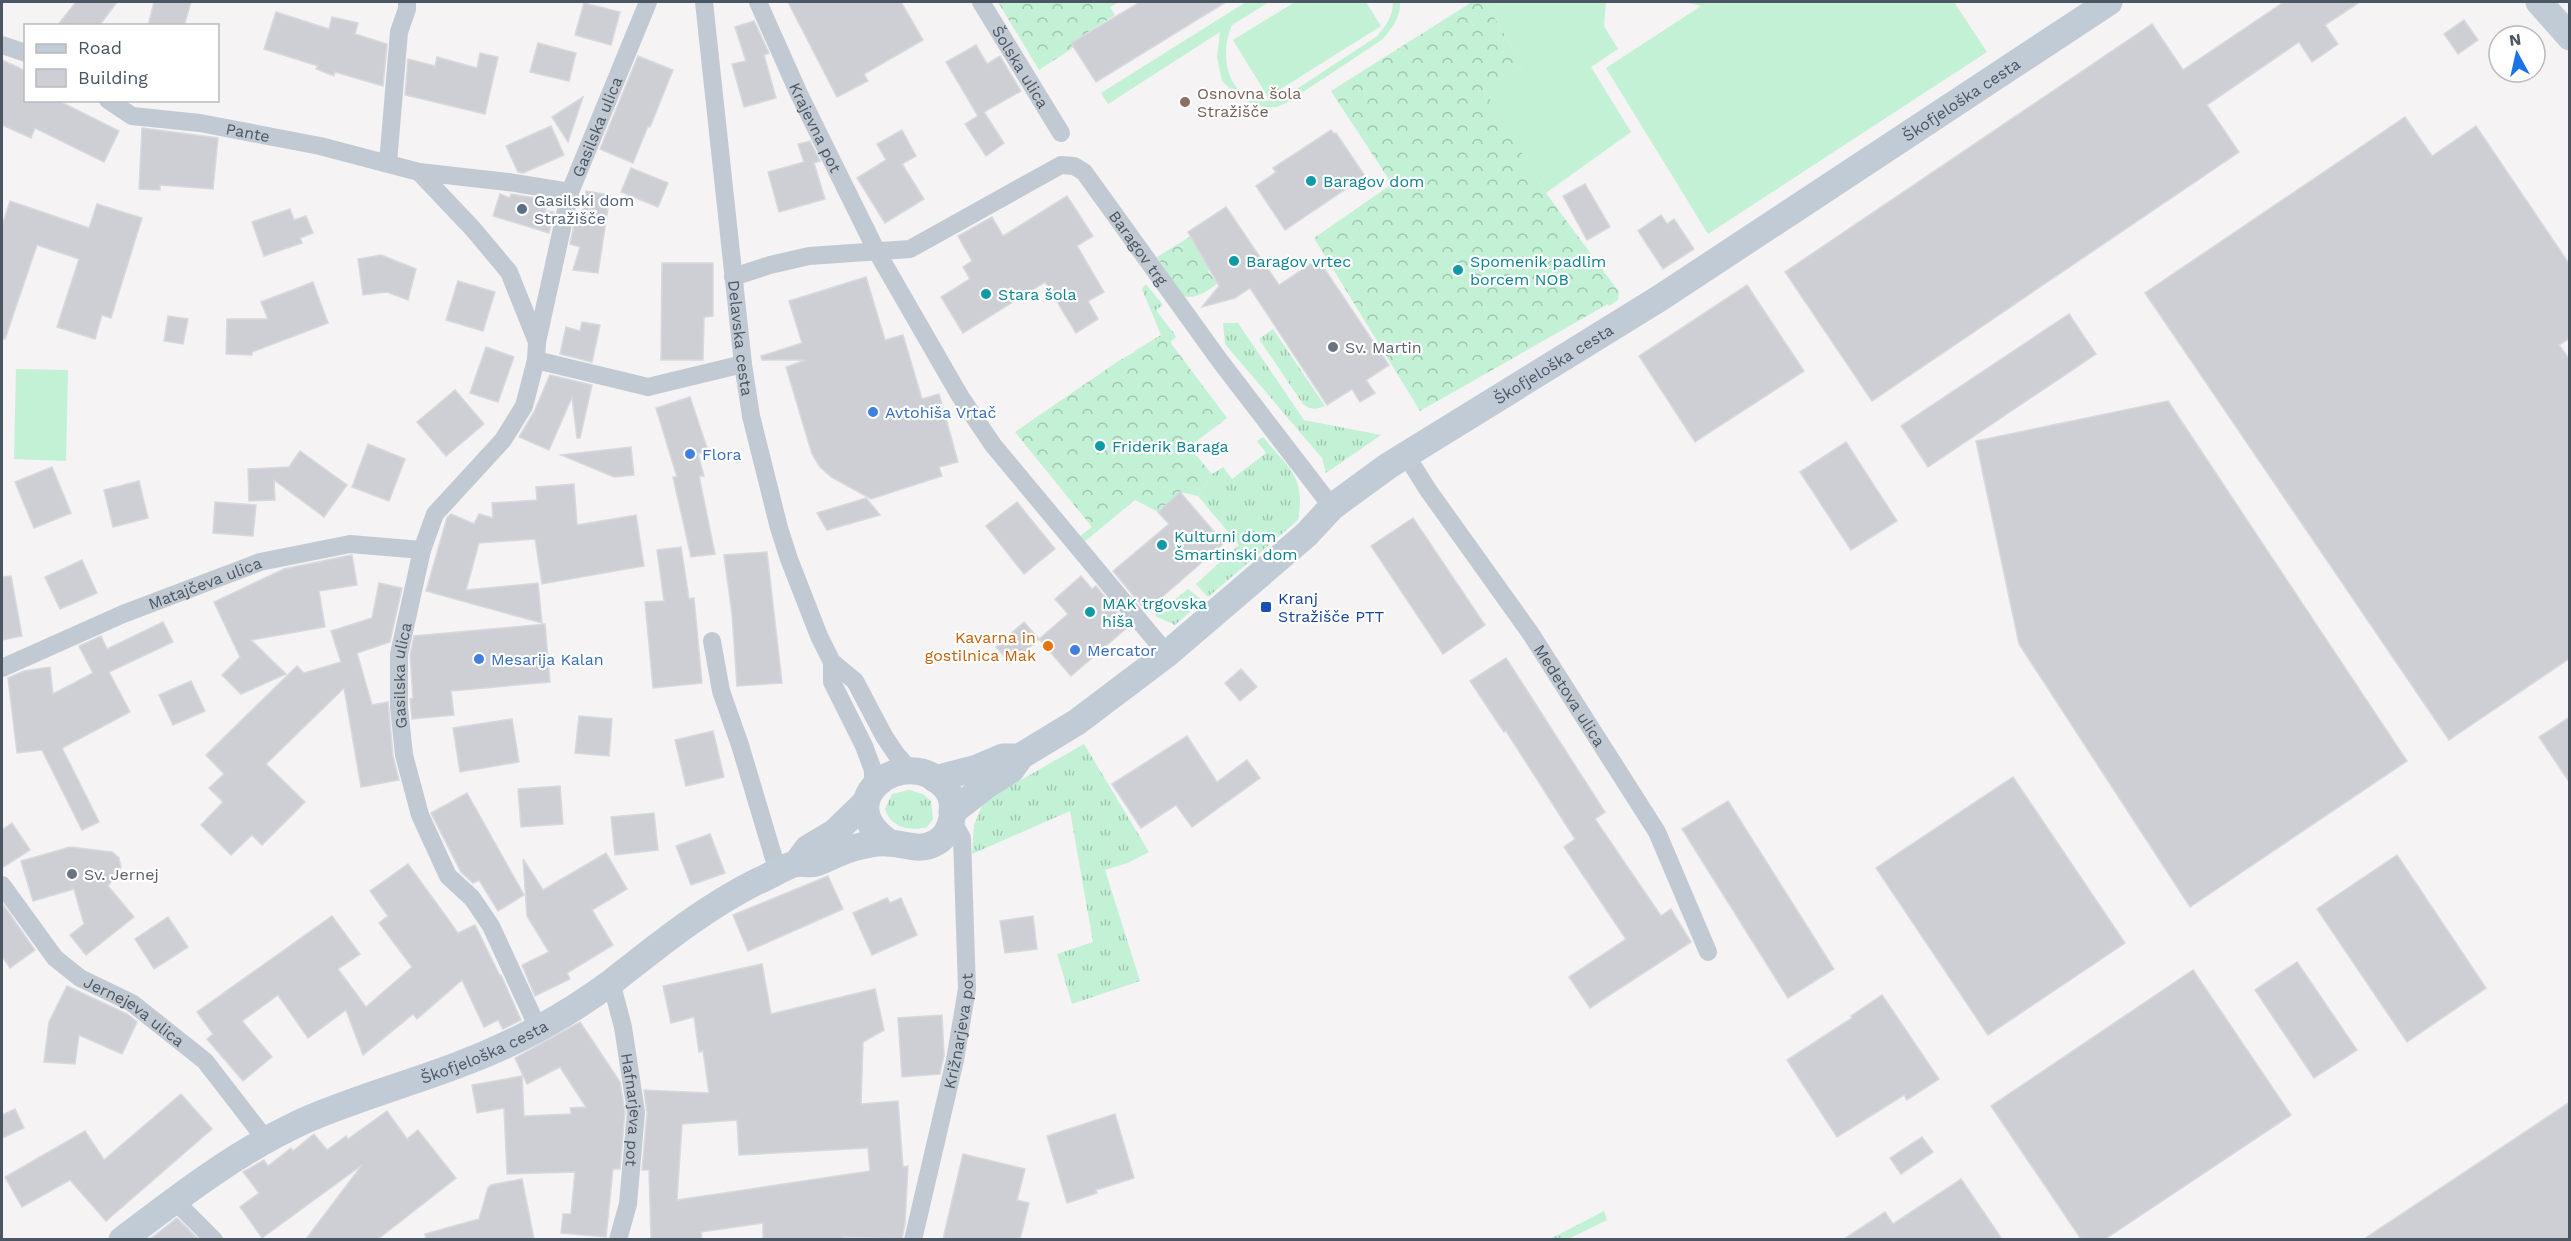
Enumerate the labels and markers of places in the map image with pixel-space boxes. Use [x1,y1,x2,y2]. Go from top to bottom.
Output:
place label: Osnovna šola Stražišče [1197,84,1301,121]
marker: Osnovna šola Stražišče [1178,95,1192,109]
place label: Baragov dom [1323,172,1424,191]
marker: Baragov dom [1304,174,1318,188]
place label: Gasilski dom Stražišče [534,191,634,228]
marker: Gasilski dom Stražišče [515,202,529,216]
place label: Baragov vrtec [1246,252,1351,271]
place label: Spomenik padlim borcem NOB [1470,252,1606,289]
marker: Baragov vrtec [1227,254,1241,268]
marker: Spomenik padlim borcem NOB [1451,263,1465,277]
place label: Stara šola [998,285,1076,304]
marker: Stara šola [979,287,993,301]
place label: Sv. Martin [1345,338,1422,357]
marker: Sv. Martin [1326,340,1340,354]
place label: Avtohiša Vrtač [885,403,996,422]
marker: Avtohiša Vrtač [866,405,880,419]
place label: Friderik Baraga [1112,437,1229,456]
marker: Friderik Baraga [1093,439,1107,453]
place label: Flora [702,445,742,464]
marker: Flora [683,447,697,461]
place label: Kulturni dom Šmartinski dom [1174,527,1298,564]
marker: Kulturni dom Šmartinski dom [1155,538,1169,552]
place label: Kranj Stražišče PTT [1278,589,1385,626]
place label: MAK trgovska hiša [1102,594,1207,631]
marker: Kranj Stražišče PTT [1259,600,1273,614]
marker: MAK trgovska hiša [1083,605,1097,619]
place label: Kavarna in gostilnica Mak [925,628,1036,665]
marker: Kavarna in gostilnica Mak [1041,639,1055,653]
place label: Mercator [1087,641,1157,660]
marker: Mercator [1068,643,1082,657]
place label: Mesarija Kalan [491,650,604,669]
marker: Mesarija Kalan [472,652,486,666]
place label: Sv. Jernej [84,865,159,884]
marker: Sv. Jernej [65,867,79,881]

